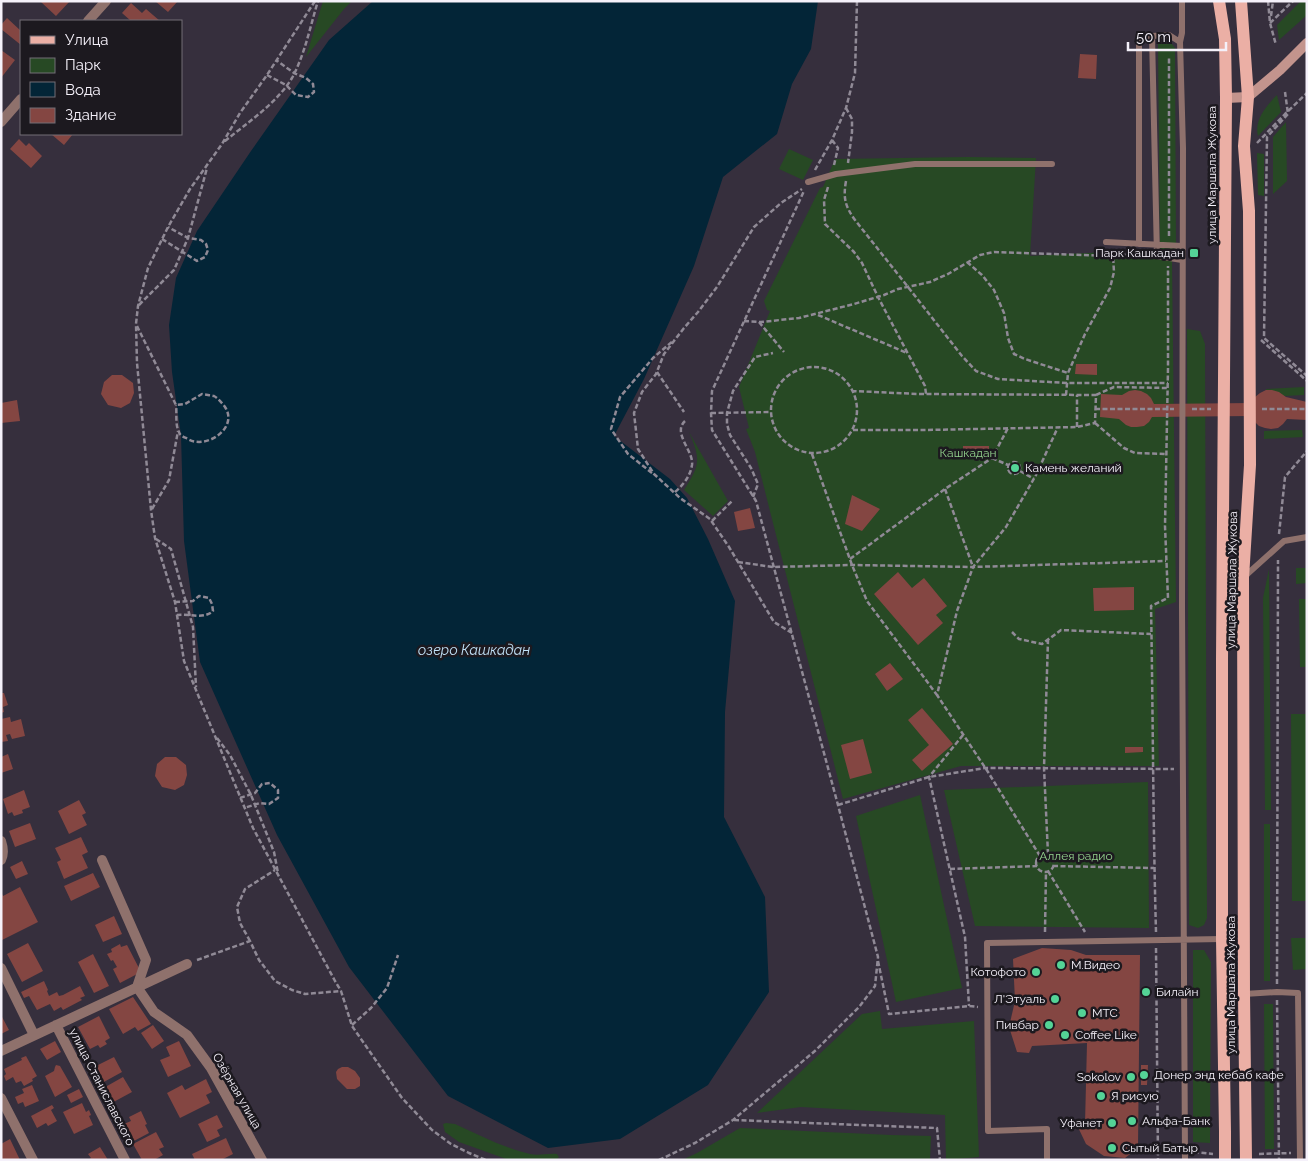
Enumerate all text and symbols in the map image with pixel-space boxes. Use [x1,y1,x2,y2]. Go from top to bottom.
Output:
legend [20,20,182,135]
scale bar [1128,20,1226,52]
text: 50 m [1136,28,1171,46]
text: Улица [65,31,109,49]
text: Парк [65,56,101,74]
text: Вода [65,81,101,99]
text: Здание [65,106,117,124]
street label: улица Маршала Жукова [1205,106,1219,244]
place label: Парк Кашкадан [1095,246,1184,260]
marker: Парк Кашкадан [1188,247,1200,259]
park label: Кашкадан [940,446,996,460]
place label: Камень желаний [1025,461,1122,475]
marker: Камень желаний [1009,462,1021,474]
street label: улица Маршала Жукова [1224,511,1240,649]
water label: озеро Кашкадан [418,642,530,658]
park label: Аллея радио [1039,849,1113,863]
street label: улица Маршала Жукова [1224,916,1238,1054]
place label: М.Видео [1071,958,1120,972]
marker: М.Видео [1055,959,1067,971]
place label: Котофото [970,965,1026,979]
marker: Котофото [1030,966,1042,978]
place label: Билайн [1156,985,1198,999]
marker: Билайн [1140,986,1152,998]
place label: Л'Этуаль [994,992,1045,1006]
marker: Л'Этуаль [1049,993,1061,1005]
place label: МТС [1092,1006,1118,1020]
marker: МТС [1076,1007,1088,1019]
place label: Пивбар [996,1018,1039,1032]
marker: Пивбар [1043,1019,1055,1031]
street label: улица Станиславского [66,1026,138,1148]
place label: Coffee Like [1075,1028,1137,1042]
marker: Coffee Like [1059,1029,1071,1041]
street label: Озёрная улица [210,1051,264,1131]
place label: Донер энд кебаб кафе [1154,1068,1284,1082]
marker: Донер энд кебаб кафе [1138,1069,1150,1081]
place label: Sokolov [1077,1070,1122,1084]
marker: Sokolov [1125,1071,1137,1083]
place label: Я рисую [1111,1089,1159,1103]
marker: Я рисую [1095,1090,1107,1102]
place label: Альфа-Банк [1142,1114,1210,1128]
marker: Альфа-Банк [1126,1115,1138,1127]
place label: Уфанет [1060,1116,1102,1130]
marker: Уфанет [1106,1117,1118,1129]
place label: Сытый Батыр [1122,1141,1198,1155]
marker: Сытый Батыр [1106,1142,1118,1154]

